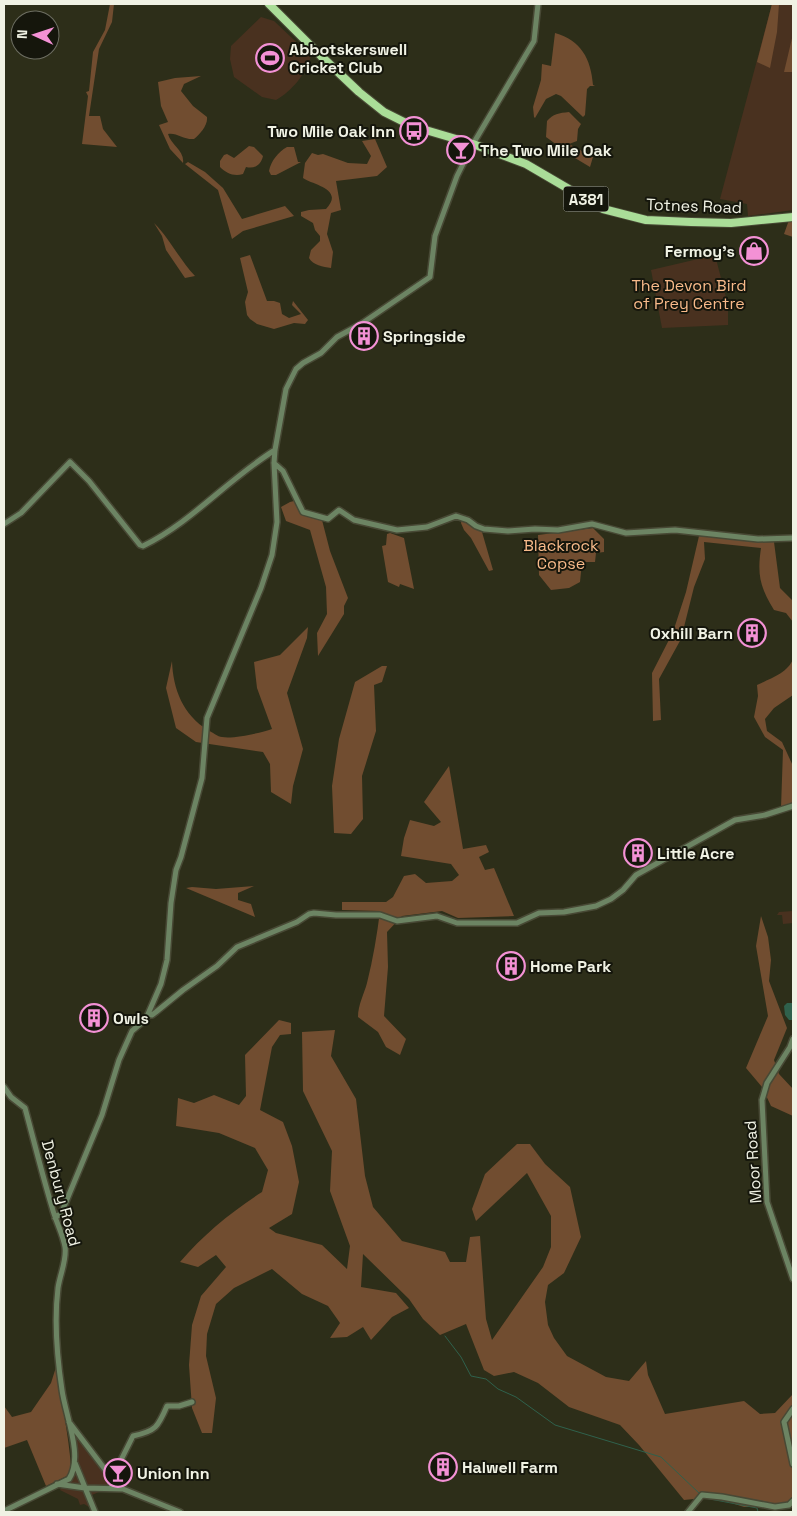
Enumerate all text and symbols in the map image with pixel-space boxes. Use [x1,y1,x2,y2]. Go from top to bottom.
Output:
north arrow [10,10,60,60]
text: N [13,29,31,39]
place label: Abbotskerswell Cricket Club [289,39,407,78]
sports icon: Abbotskerswell Cricket Club [255,43,285,73]
bus stop icon: Two Mile Oak Inn [399,116,429,146]
place label: Two Mile Oak Inn [267,121,395,142]
bar icon: The Two Mile Oak [446,135,476,165]
place label: The Two Mile Oak [480,140,612,161]
road number: A381 [564,186,608,212]
street label: Totnes Road [646,194,742,218]
shop icon: Fermoy's [739,236,769,266]
place label: Fermoy's [665,241,735,262]
park label: The Devon Bird of Prey Centre [631,275,747,314]
building icon: Springside [349,321,379,351]
place label: Springside [383,326,466,347]
park label: Blackrock Copse [523,535,599,574]
building icon: Oxhill Barn [737,618,767,648]
place label: Oxhill Barn [650,623,733,644]
building icon: Little Acre [623,838,653,868]
place label: Little Acre [657,843,735,864]
building icon: Home Park [496,951,526,981]
place label: Home Park [530,956,611,977]
building icon: Owls [79,1003,109,1033]
place label: Owls [113,1008,149,1029]
street label: Moor Road [740,1120,766,1204]
street label: Denbury Road [37,1138,85,1248]
building icon: Halwell Farm [428,1452,458,1482]
place label: Halwell Farm [462,1457,558,1478]
bar icon: Union Inn [103,1458,133,1488]
place label: Union Inn [137,1463,210,1484]

